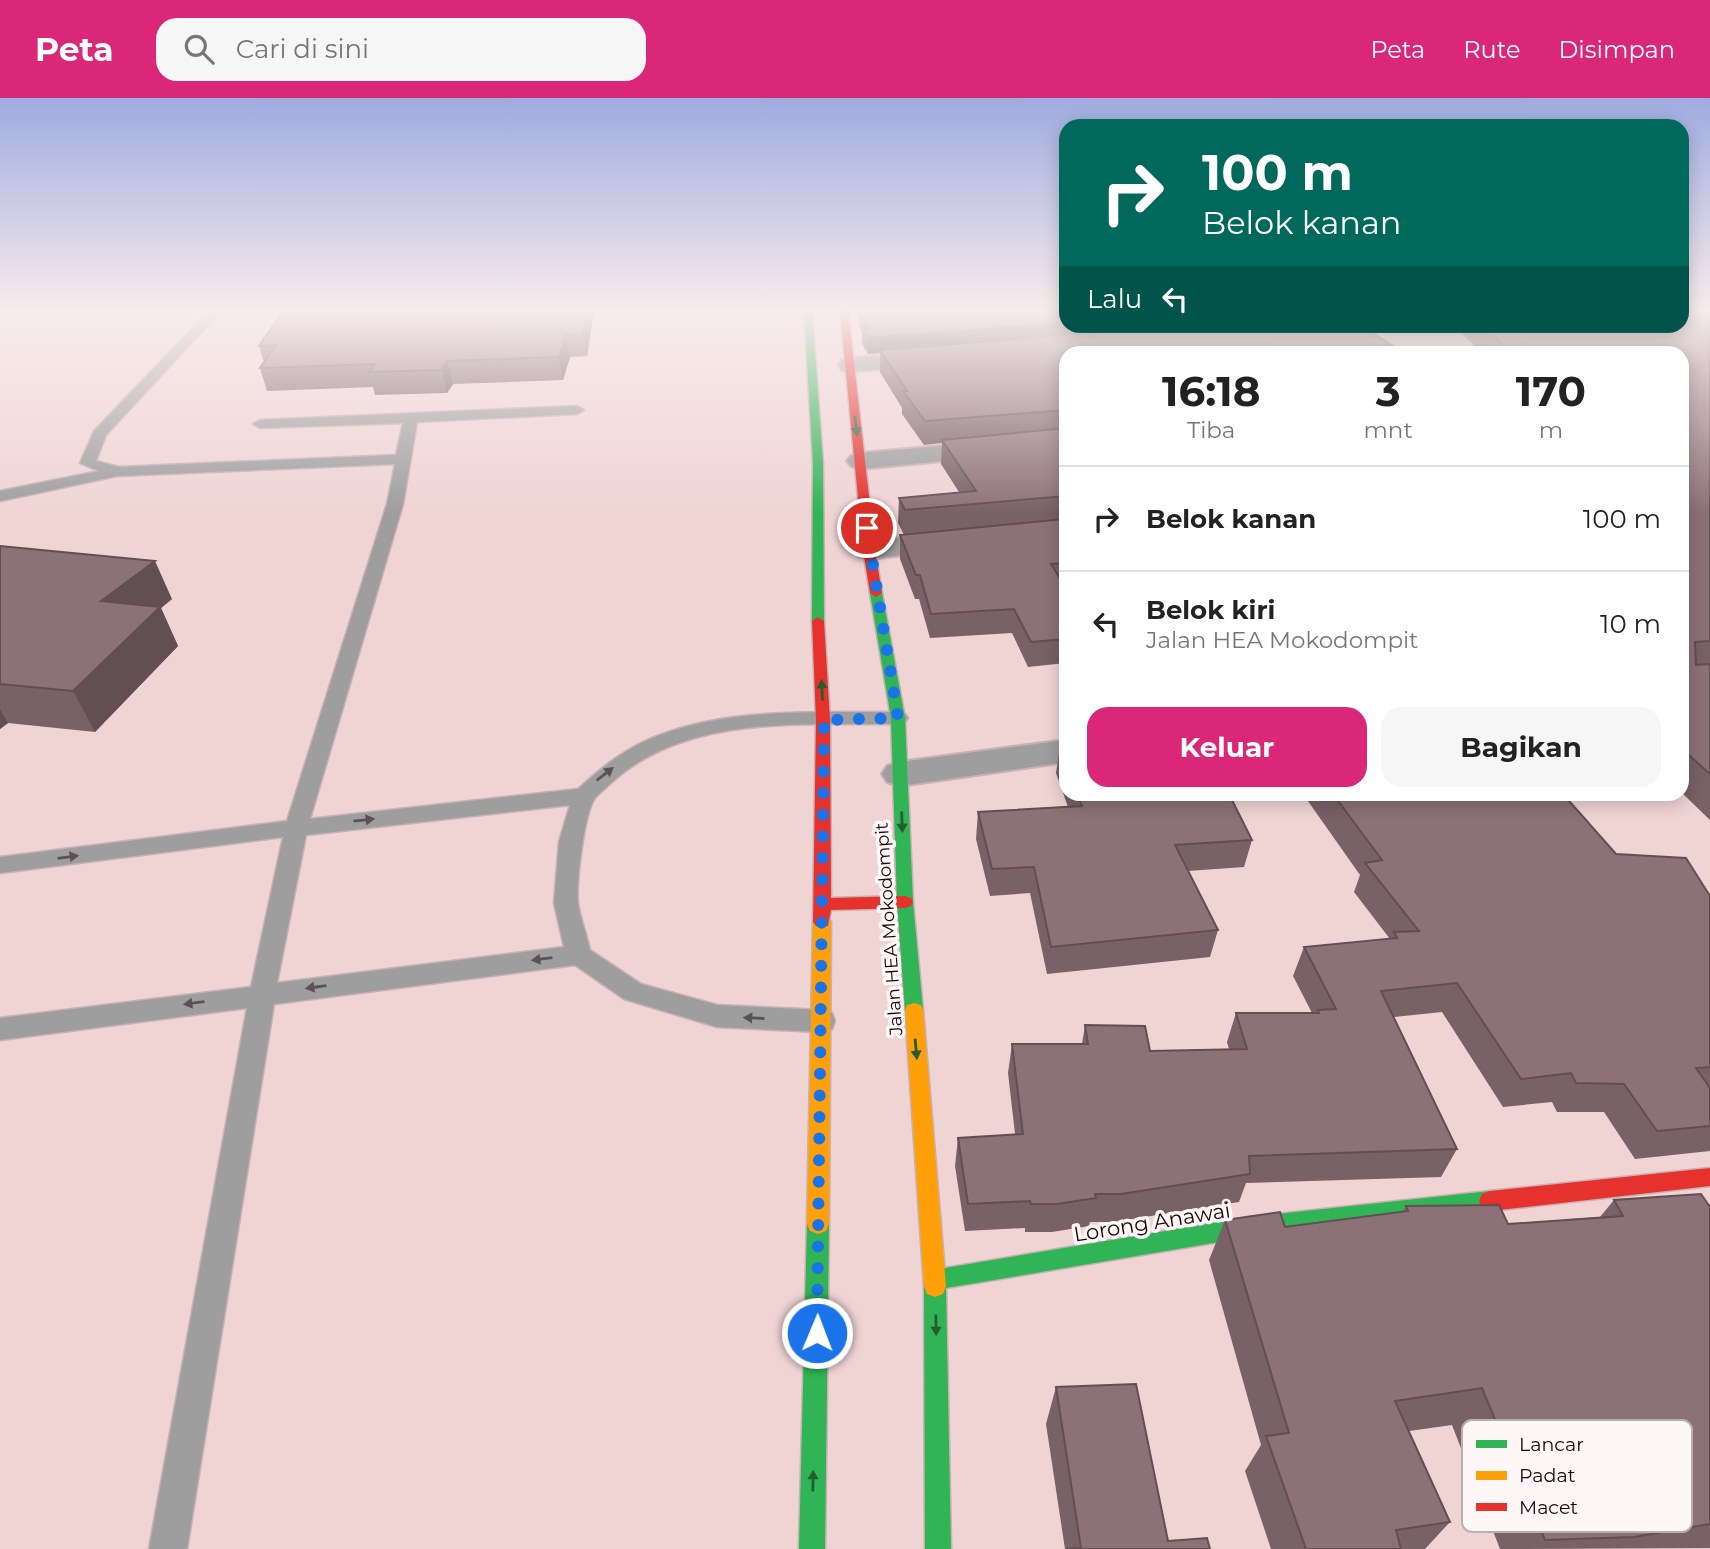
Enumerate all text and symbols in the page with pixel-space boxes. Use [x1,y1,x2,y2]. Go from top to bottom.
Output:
search box [156,18,646,81]
text: Peta [35,29,114,69]
icon: search [180,30,218,68]
text: Cari di sini [236,33,369,65]
text: Peta [1370,35,1425,64]
text: Rute [1463,35,1521,64]
text: Disimpan [1559,35,1675,64]
text: 100 m [1202,143,1353,202]
icon: right [1087,147,1178,238]
text: Belok kanan [1202,203,1402,242]
icon: left [1156,280,1194,318]
text: Lalu [1087,283,1142,315]
text: 16:18 [1162,365,1260,417]
text: 3 [1376,365,1401,417]
text: 170 [1516,365,1586,417]
one-way arrow [851,416,862,438]
text: Tiba [1187,416,1235,444]
text: mnt [1363,416,1413,444]
text: m [1539,416,1563,444]
pin [837,498,897,558]
icon: right [1087,500,1125,538]
text: Belok kanan [1146,503,1316,535]
text: 100 m [1583,503,1661,535]
icon: arrive [848,509,886,547]
text: Belok kiri [1146,594,1275,626]
icon: left [1087,605,1125,643]
text: 10 m [1600,608,1661,640]
text: Jalan HEA Mokodompit [1146,626,1418,654]
one-way arrow [816,679,827,701]
button: Keluar [1087,707,1367,787]
button: Bagikan [1381,707,1661,787]
one-way arrow [596,767,614,782]
one-way arrow [896,812,907,834]
one-way arrow [353,815,375,826]
street label: Jalan HEA Mokodompit [871,822,907,1037]
one-way arrow [57,851,79,862]
one-way arrow [531,953,553,964]
one-way arrow [305,982,327,993]
one-way arrow [183,998,205,1009]
one-way arrow [743,1012,765,1023]
one-way arrow [911,1039,922,1061]
street label: Lorong Anawai [1072,1197,1232,1247]
position arrow [780,1296,854,1370]
one-way arrow [930,1314,942,1336]
legend [1462,1420,1692,1532]
text: Lancar [1519,1433,1584,1456]
text: Padat [1519,1464,1576,1487]
one-way arrow [808,1470,819,1492]
text: Macet [1519,1496,1578,1519]

